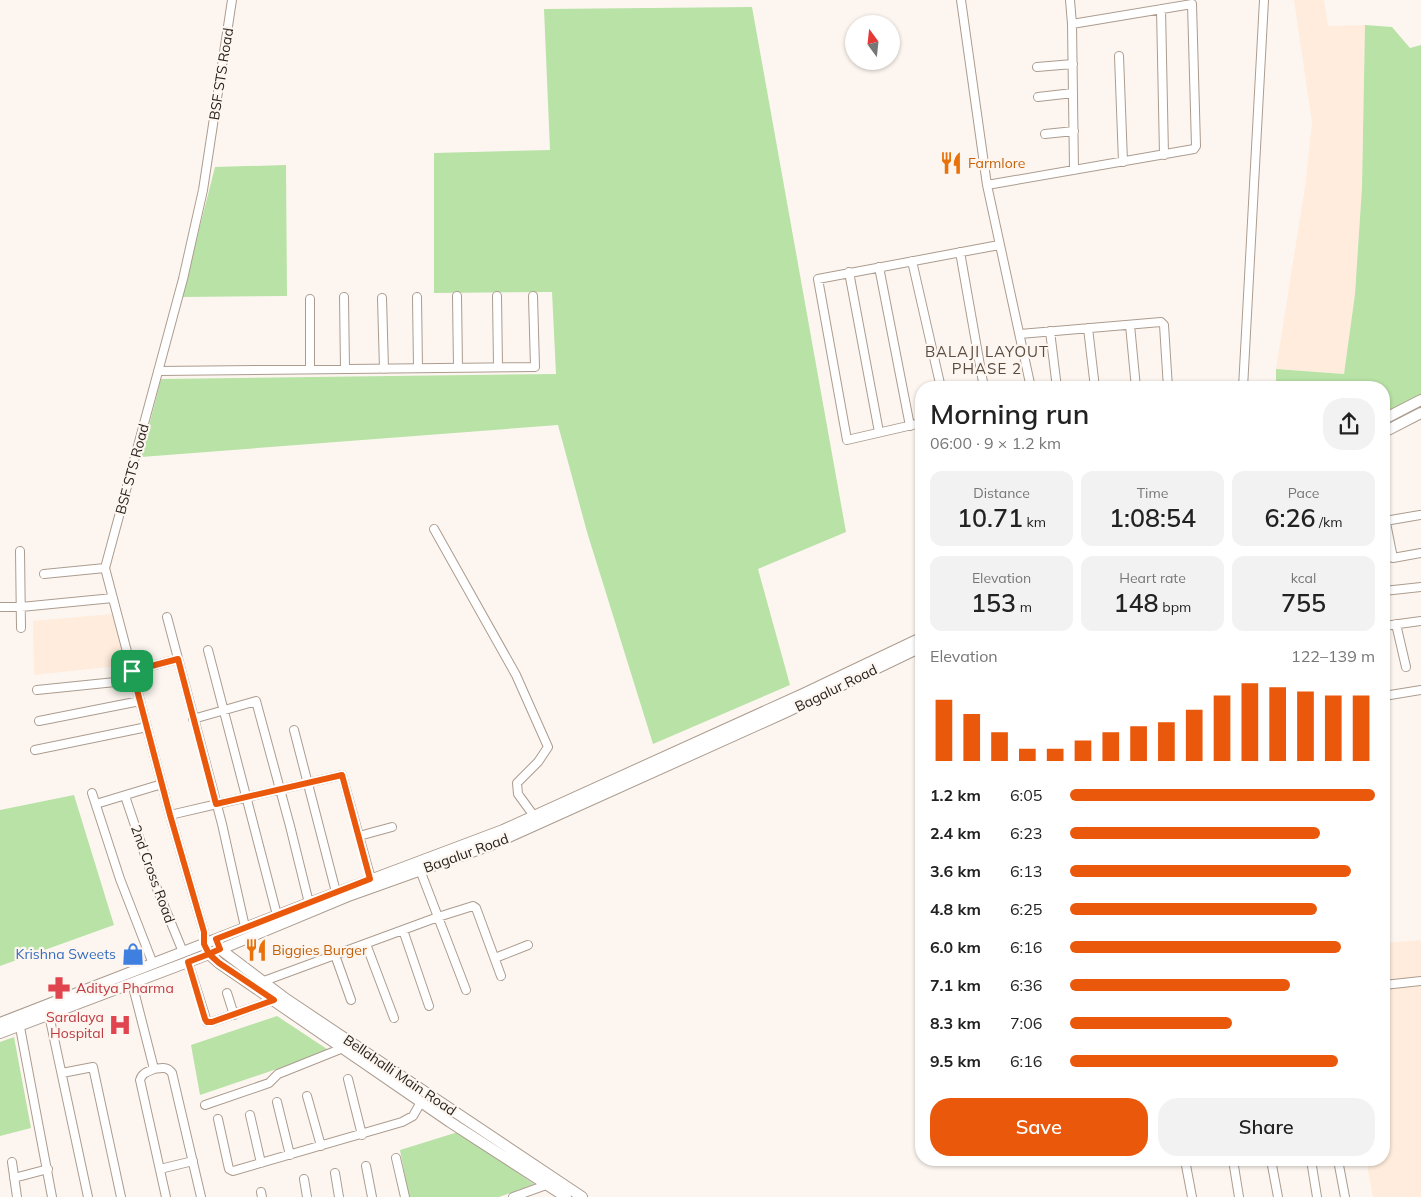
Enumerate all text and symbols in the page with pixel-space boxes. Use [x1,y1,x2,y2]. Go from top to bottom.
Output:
north arrow [845,15,900,70]
map controls [845,15,900,70]
street label: BSF STS Road [205,27,237,121]
restaurant icon: Farmlore [938,150,964,176]
place label: Farmlore [968,154,1025,172]
district label: BALAJI LAYOUT PHASE 2 [925,342,1049,378]
text: Morning run [930,396,1089,431]
button: share [1323,398,1375,450]
street label: BSF STS Road [111,422,153,516]
text: 06:00 · 9 × 1.2 km [930,433,1061,453]
text: Distance [973,484,1030,502]
text: Time [1137,484,1168,502]
text: Pace [1288,484,1319,502]
text: 10.71 [957,502,1023,533]
text: 1:08:54 [1109,502,1196,533]
text: 6:26 [1264,502,1315,533]
text: km [1023,513,1046,531]
text: /km [1315,513,1343,531]
text: Elevation [972,569,1031,587]
text: Heart rate [1119,569,1186,587]
text: kcal [1291,569,1316,587]
text: 153 [971,587,1016,618]
text: 148 [1114,587,1159,618]
text: 755 [1281,587,1326,618]
text: m [1016,598,1032,616]
text: bpm [1159,598,1191,616]
text: Elevation [930,646,998,666]
text: 122–139 m [1291,646,1375,666]
pin [111,650,153,692]
icon: arrive [118,657,146,685]
street label: Bagalur Road [792,660,880,716]
text: 1.2 km [930,785,981,805]
text: 6:05 [1010,785,1042,805]
street label: 2nd Cross Road [127,822,179,926]
text: 2.4 km [930,823,981,843]
text: 6:23 [1010,823,1042,843]
street label: Bagalur Road [421,829,511,877]
text: 3.6 km [930,861,981,881]
text: 6:13 [1010,861,1042,881]
text: 4.8 km [930,899,981,919]
text: 6:25 [1010,899,1042,919]
restaurant icon: Biggies Burger [243,937,269,963]
text: 6.0 km [930,937,981,957]
text: 6:16 [1010,937,1042,957]
shop icon: Krishna Sweets [120,941,146,967]
place label: Biggies Burger [272,941,368,959]
place label: Krishna Sweets [16,945,116,963]
pharmacy icon: Aditya Pharma [46,975,72,1001]
text: 7.1 km [930,975,981,995]
text: 6:36 [1010,975,1042,995]
place label: Aditya Pharma [76,979,174,997]
place label: Saralaya Hospital [46,1008,104,1042]
hospital icon: Saralaya Hospital [107,1012,133,1038]
text: 8.3 km [930,1013,981,1033]
text: 7:06 [1010,1013,1042,1033]
street label: Bellahalli Main Road [340,1031,460,1119]
text: 9.5 km [930,1051,981,1071]
text: 6:16 [1010,1051,1042,1071]
button: Save [930,1098,1148,1156]
button: Share [1158,1098,1375,1156]

